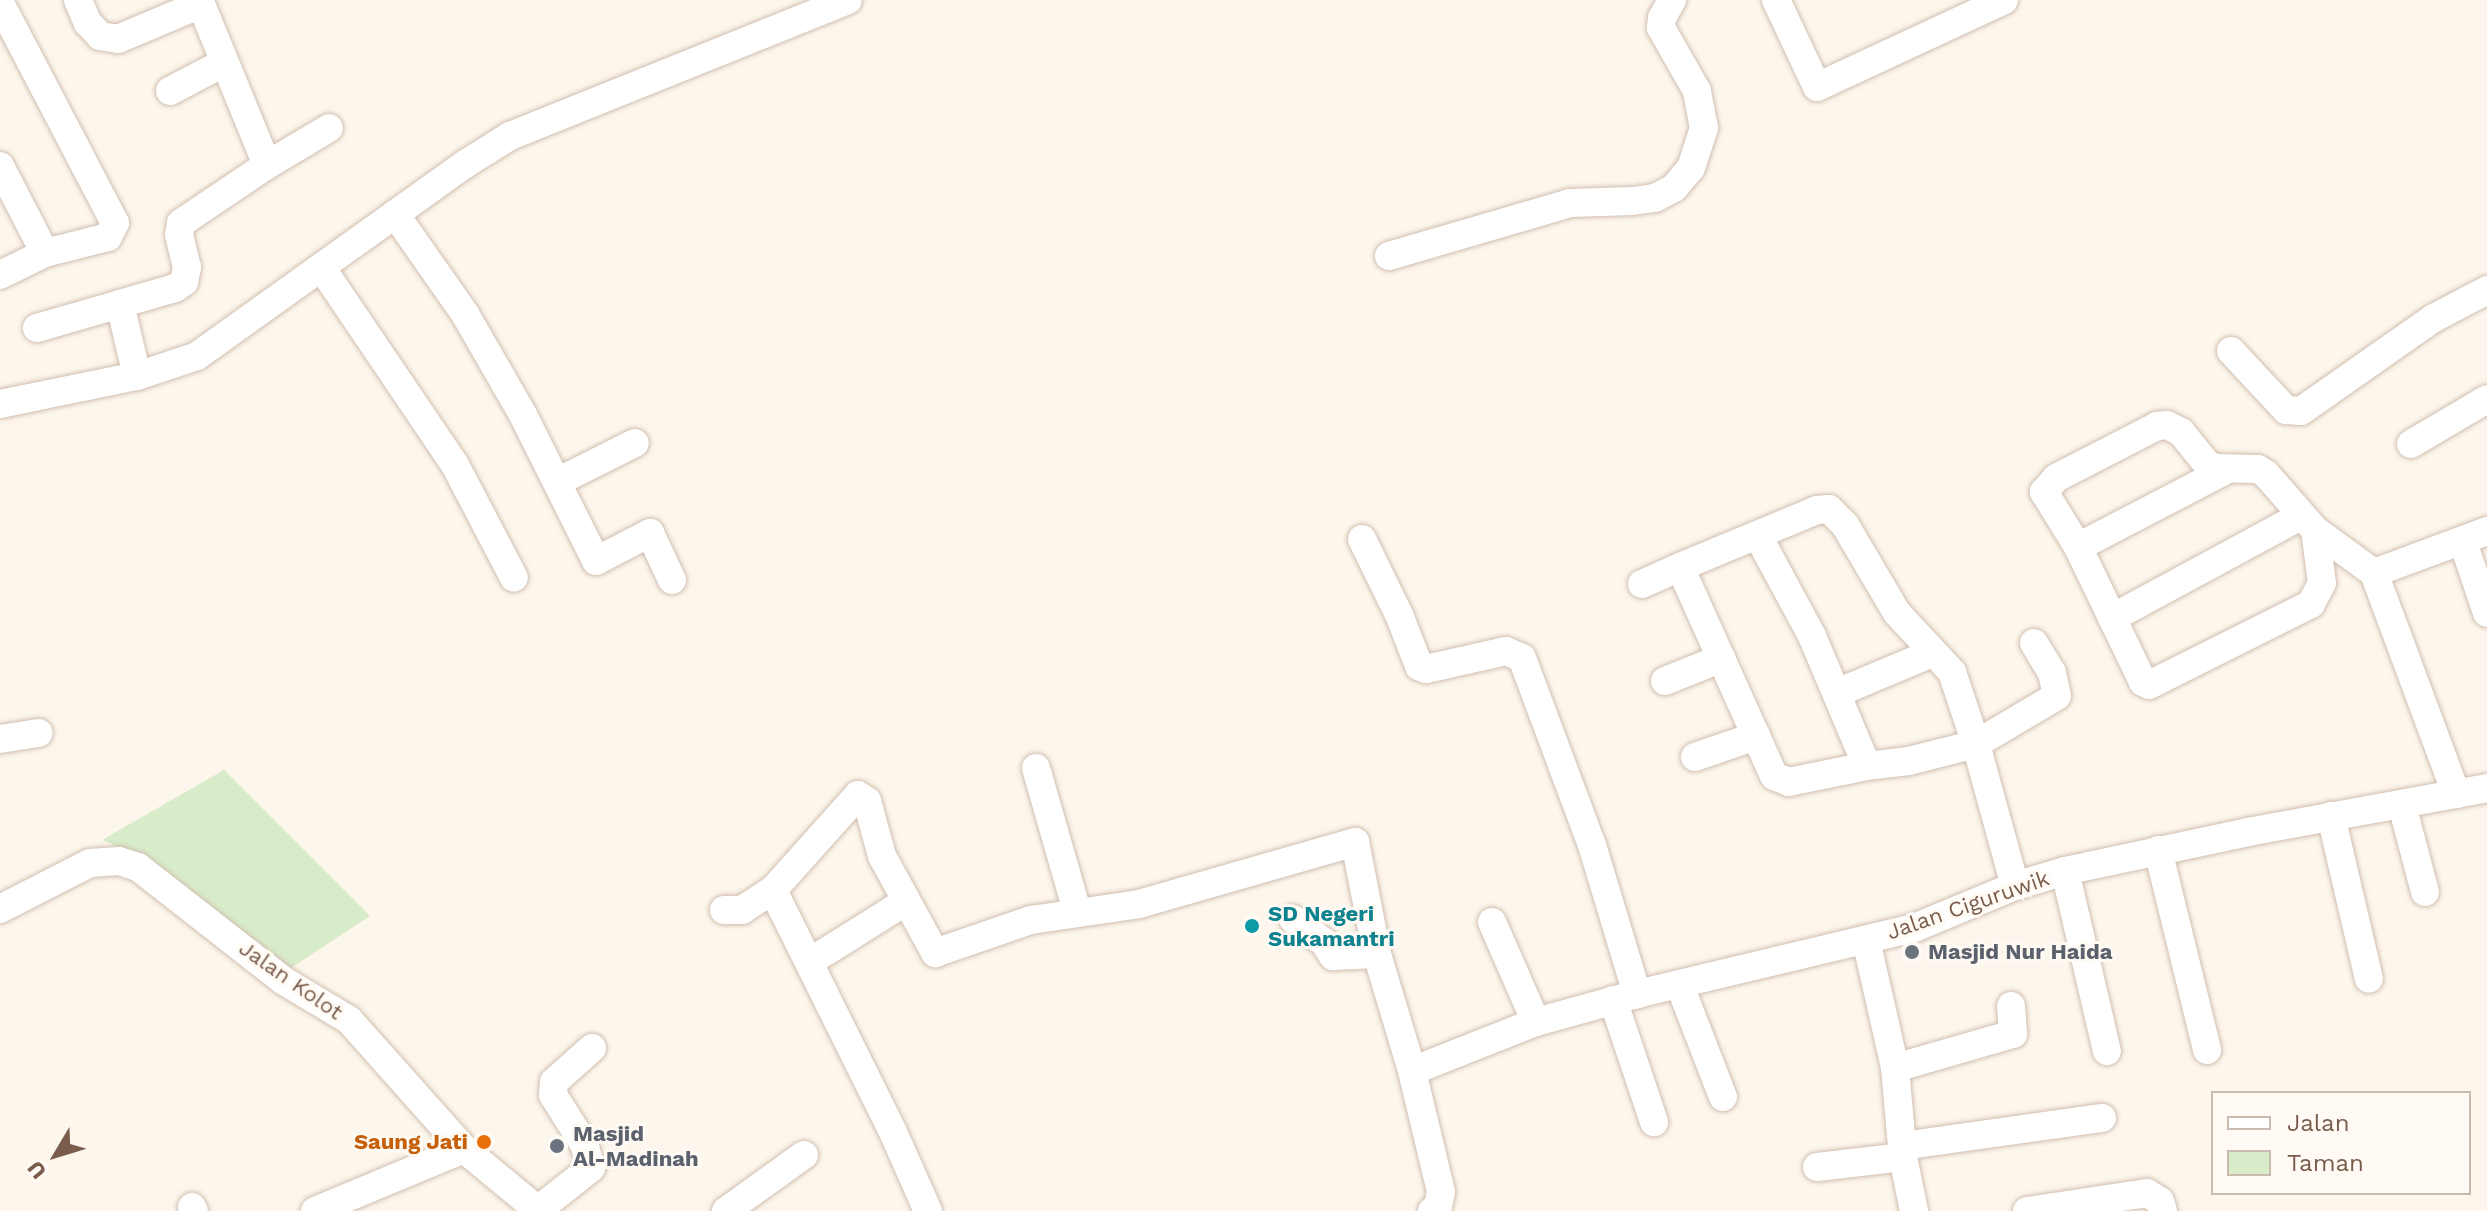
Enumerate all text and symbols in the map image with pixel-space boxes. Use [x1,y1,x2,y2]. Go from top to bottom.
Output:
street label: Jalan Ciguruwik [1883,865,2053,945]
place label: SD Negeri Sukamantri [1268,900,1395,952]
marker: SD Negeri Sukamantri [1243,917,1261,935]
street label: Jalan Kolot [234,935,348,1025]
place label: Masjid Nur Haida [1928,939,2113,965]
marker: Masjid Nur Haida [1903,943,1921,961]
legend [2211,1091,2471,1195]
text: Jalan [2287,1109,2350,1137]
north arrow [16,1115,96,1195]
place label: Masjid Al-Madinah [573,1120,699,1172]
place label: Saung Jati [354,1129,468,1155]
marker: Saung Jati [475,1133,493,1151]
marker: Masjid Al-Madinah [548,1137,566,1155]
text: Taman [2287,1149,2364,1177]
text: U [22,1156,51,1184]

